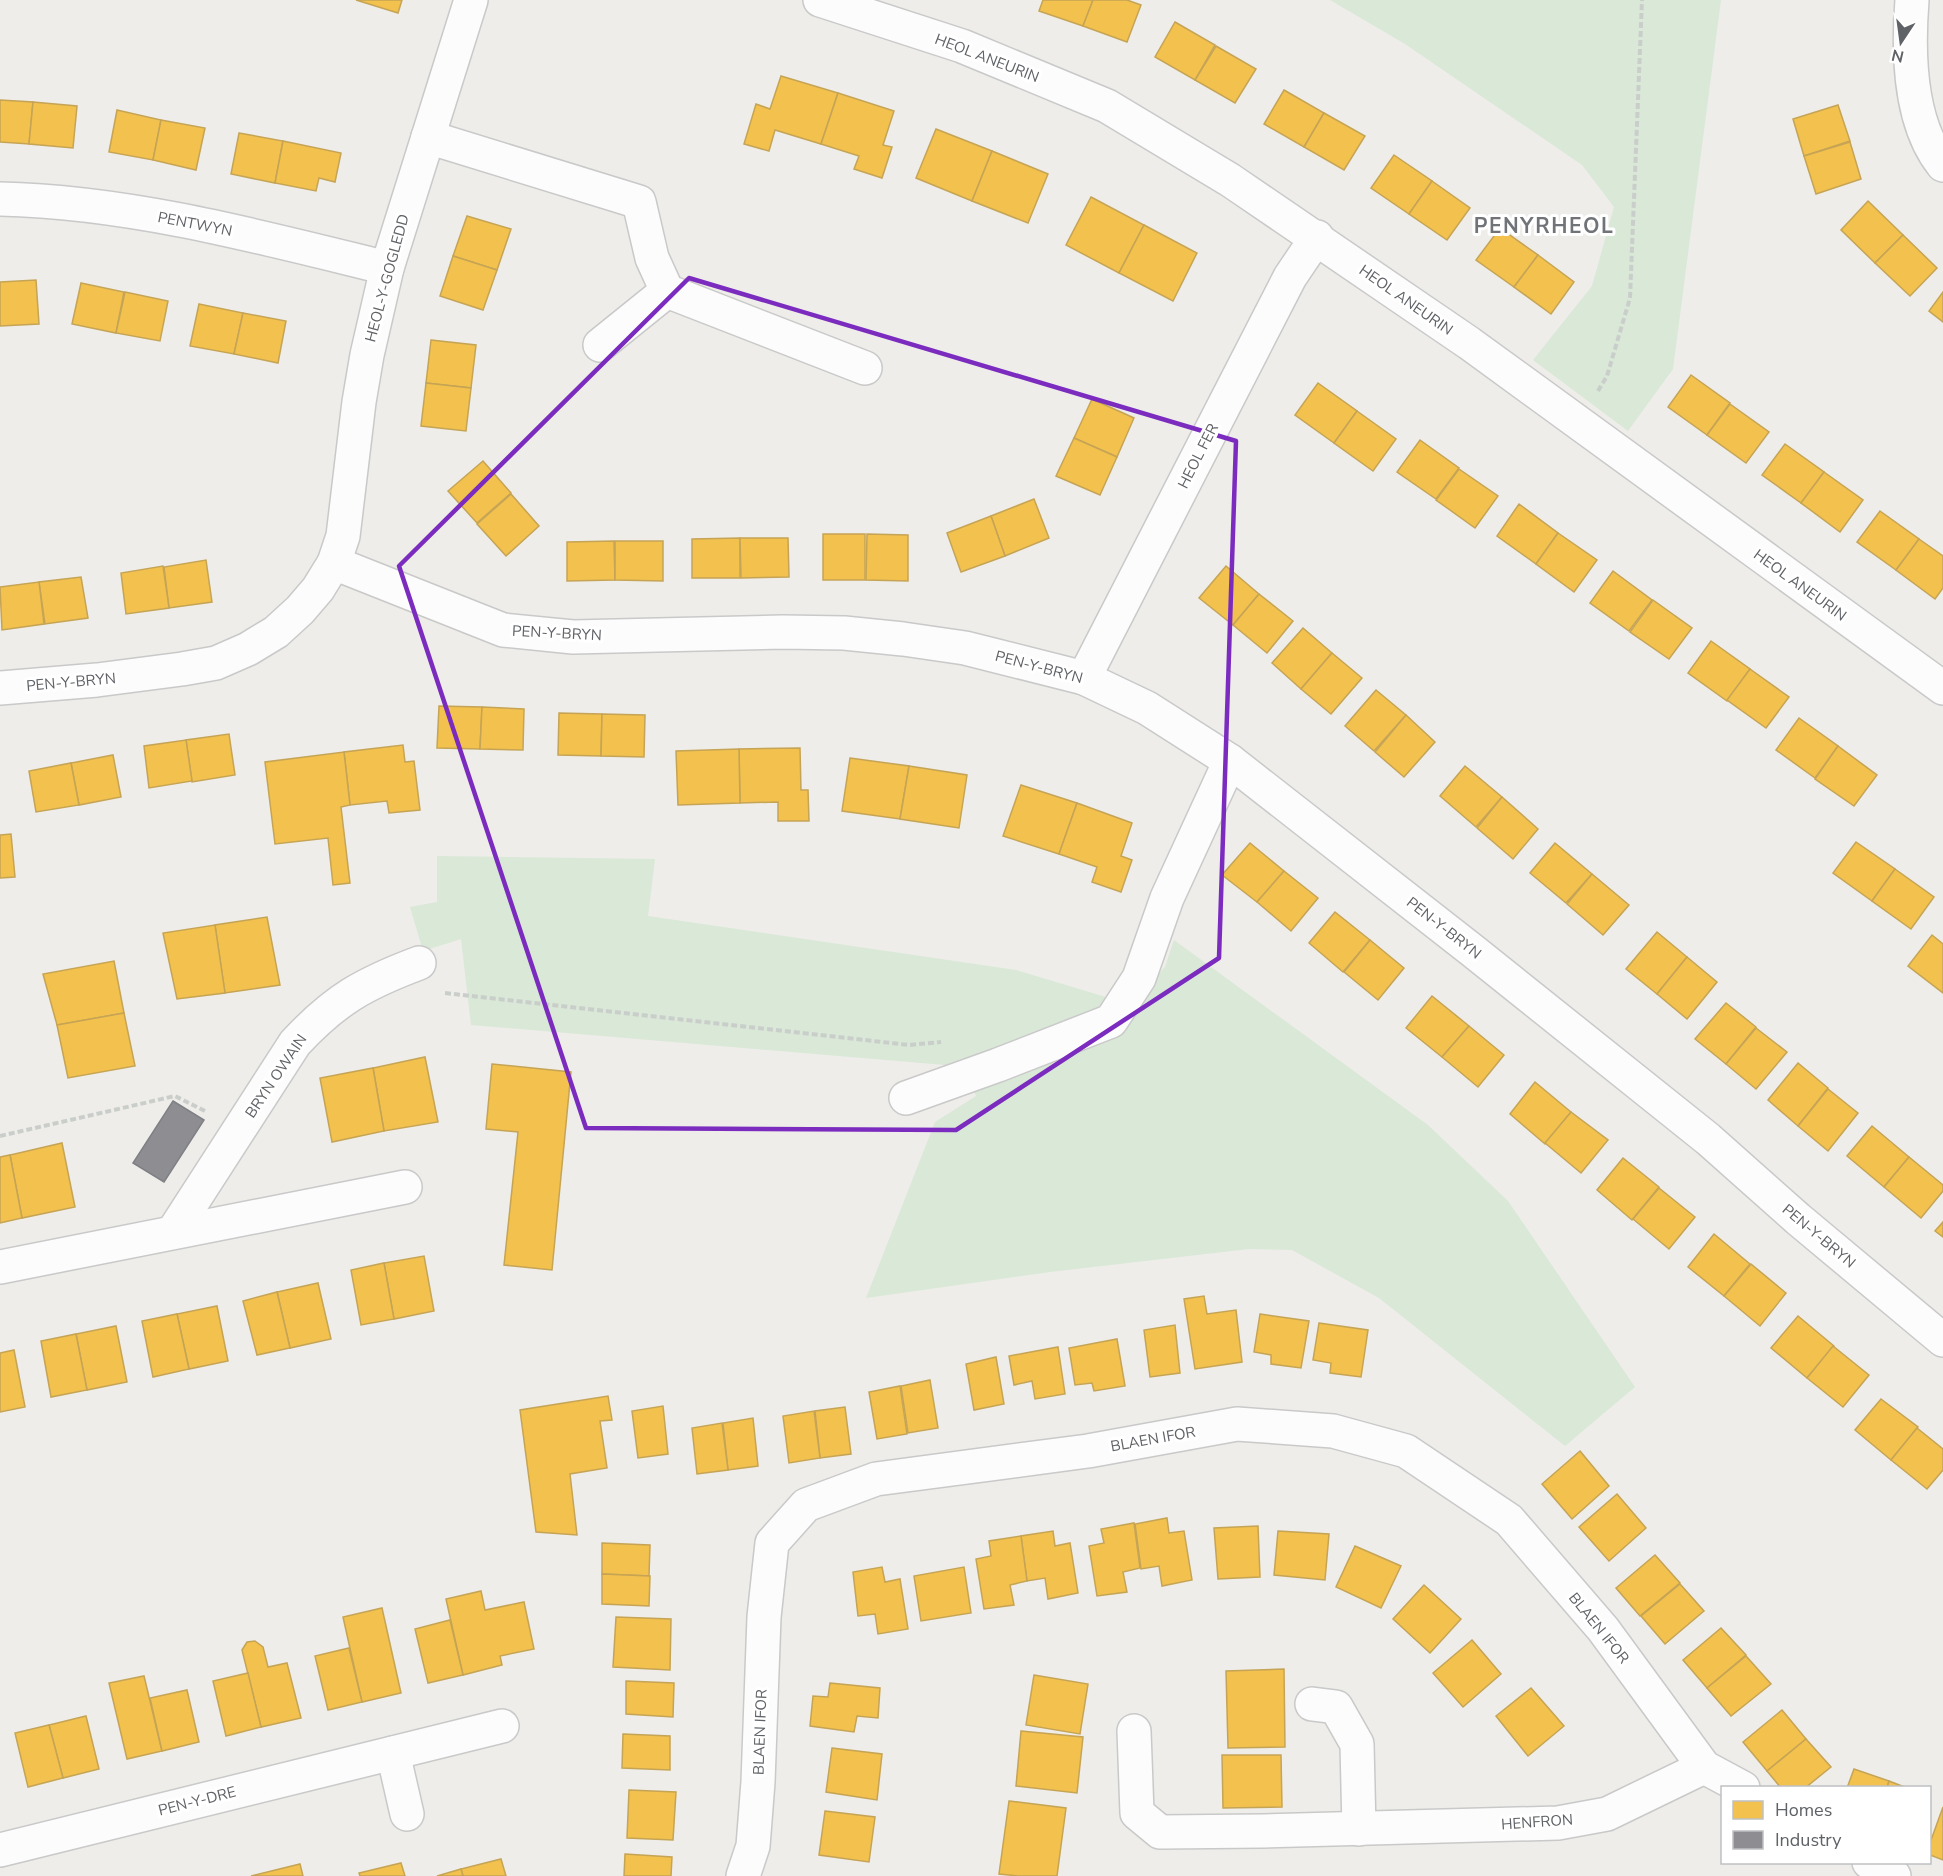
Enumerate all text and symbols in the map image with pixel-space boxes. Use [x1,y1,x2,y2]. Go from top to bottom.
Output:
north arrow [1871,12,1931,72]
street label: HEOL ANEURIN [932,29,1042,87]
text: N [1890,44,1906,68]
street label: PENTWYN [156,207,234,241]
street label: HEOL-Y-GOGLEDD [360,212,414,344]
district label: PENYRHEOL [1474,212,1614,240]
street label: HEOL ANEURIN [1355,260,1457,340]
street label: HEOL FER [1173,420,1223,492]
street label: HEOL ANEURIN [1750,544,1850,626]
street label: PEN-Y-BRYN [512,621,602,645]
street label: PEN-Y-BRYN [993,646,1085,688]
street label: PEN-Y-BRYN [25,668,117,696]
street label: PEN-Y-BRYN [1402,892,1486,964]
street label: BRYN OWAIN [241,1030,311,1122]
street label: PEN-Y-BRYN [1778,1199,1860,1273]
street label: BLAEN IFOR [1109,1422,1197,1456]
street label: BLAEN IFOR [1564,1588,1634,1668]
street label: BLAEN IFOR [749,1689,771,1775]
street label: PEN-Y-DRE [156,1782,238,1820]
legend [1721,1786,1931,1864]
text: Homes [1775,1798,1832,1822]
street label: HENFRON [1500,1810,1574,1834]
text: Industry [1775,1828,1842,1852]

